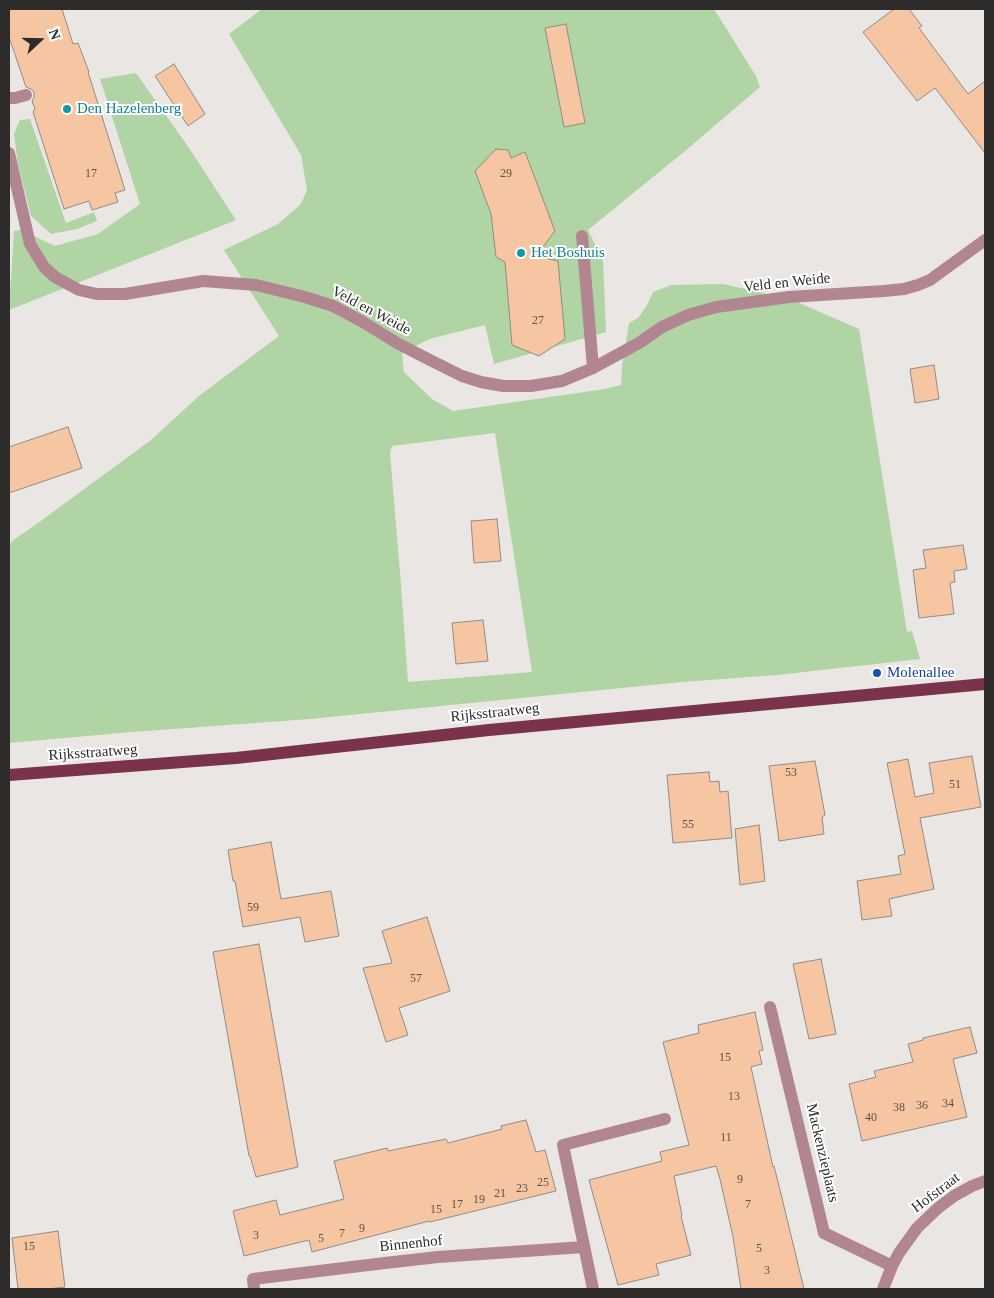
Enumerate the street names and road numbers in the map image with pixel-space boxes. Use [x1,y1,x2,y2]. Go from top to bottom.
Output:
street label: Veld en Weide [743,269,831,297]
street label: Veld en Weide [328,283,414,339]
street label: Rijksstraatweg [450,699,540,727]
street label: Rijksstraatweg [48,741,138,765]
street label: Mackenzieplaats [802,1102,842,1204]
street label: Hofstraat [908,1169,964,1217]
street label: Binnenhof [379,1232,443,1256]

